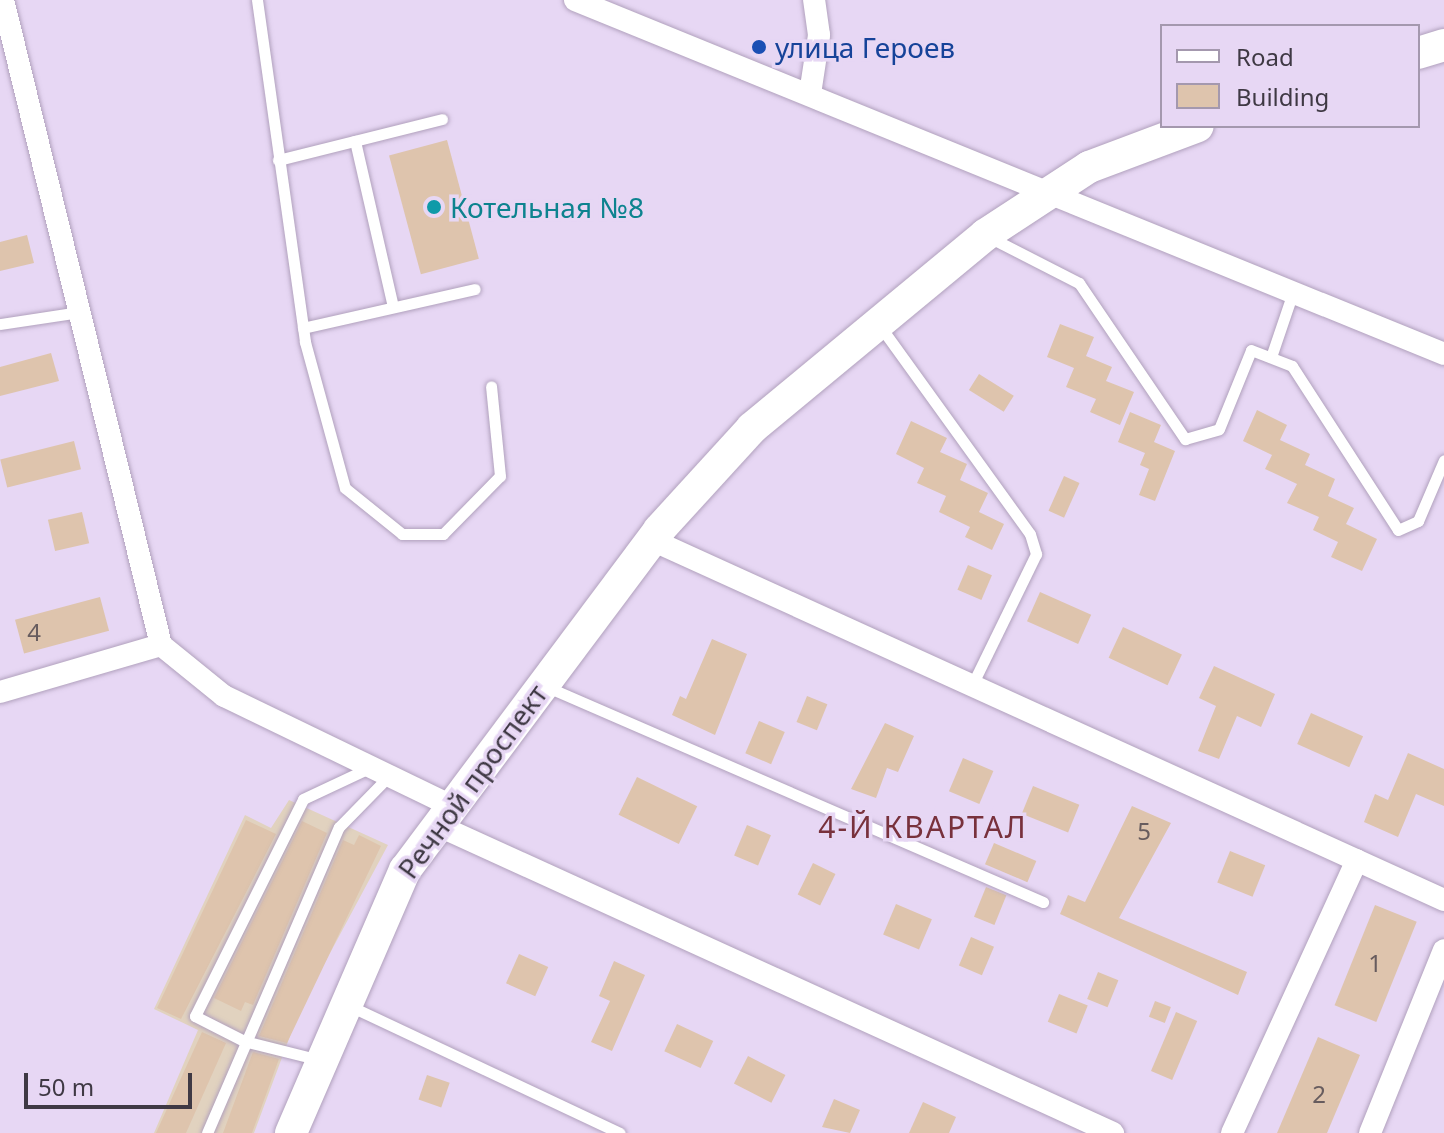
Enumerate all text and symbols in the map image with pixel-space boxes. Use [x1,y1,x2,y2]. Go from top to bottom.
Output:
legend [1160,24,1420,128]
place label: улица Героев [775,30,955,64]
marker: улица Героев [750,38,768,56]
text: Road [1236,40,1294,73]
text: Building [1236,80,1329,113]
place label: Котельная №8 [450,190,644,224]
marker: Котельная №8 [425,198,443,216]
house number: 4 [27,618,41,646]
street label: Речной проспект [390,677,554,885]
district label: 4-Й КВАРТАЛ [818,809,1028,845]
house number: 5 [1137,817,1151,845]
house number: 1 [1368,949,1382,977]
scale bar [28,1057,196,1107]
text: 50 m [38,1070,94,1103]
house number: 2 [1312,1080,1326,1108]

